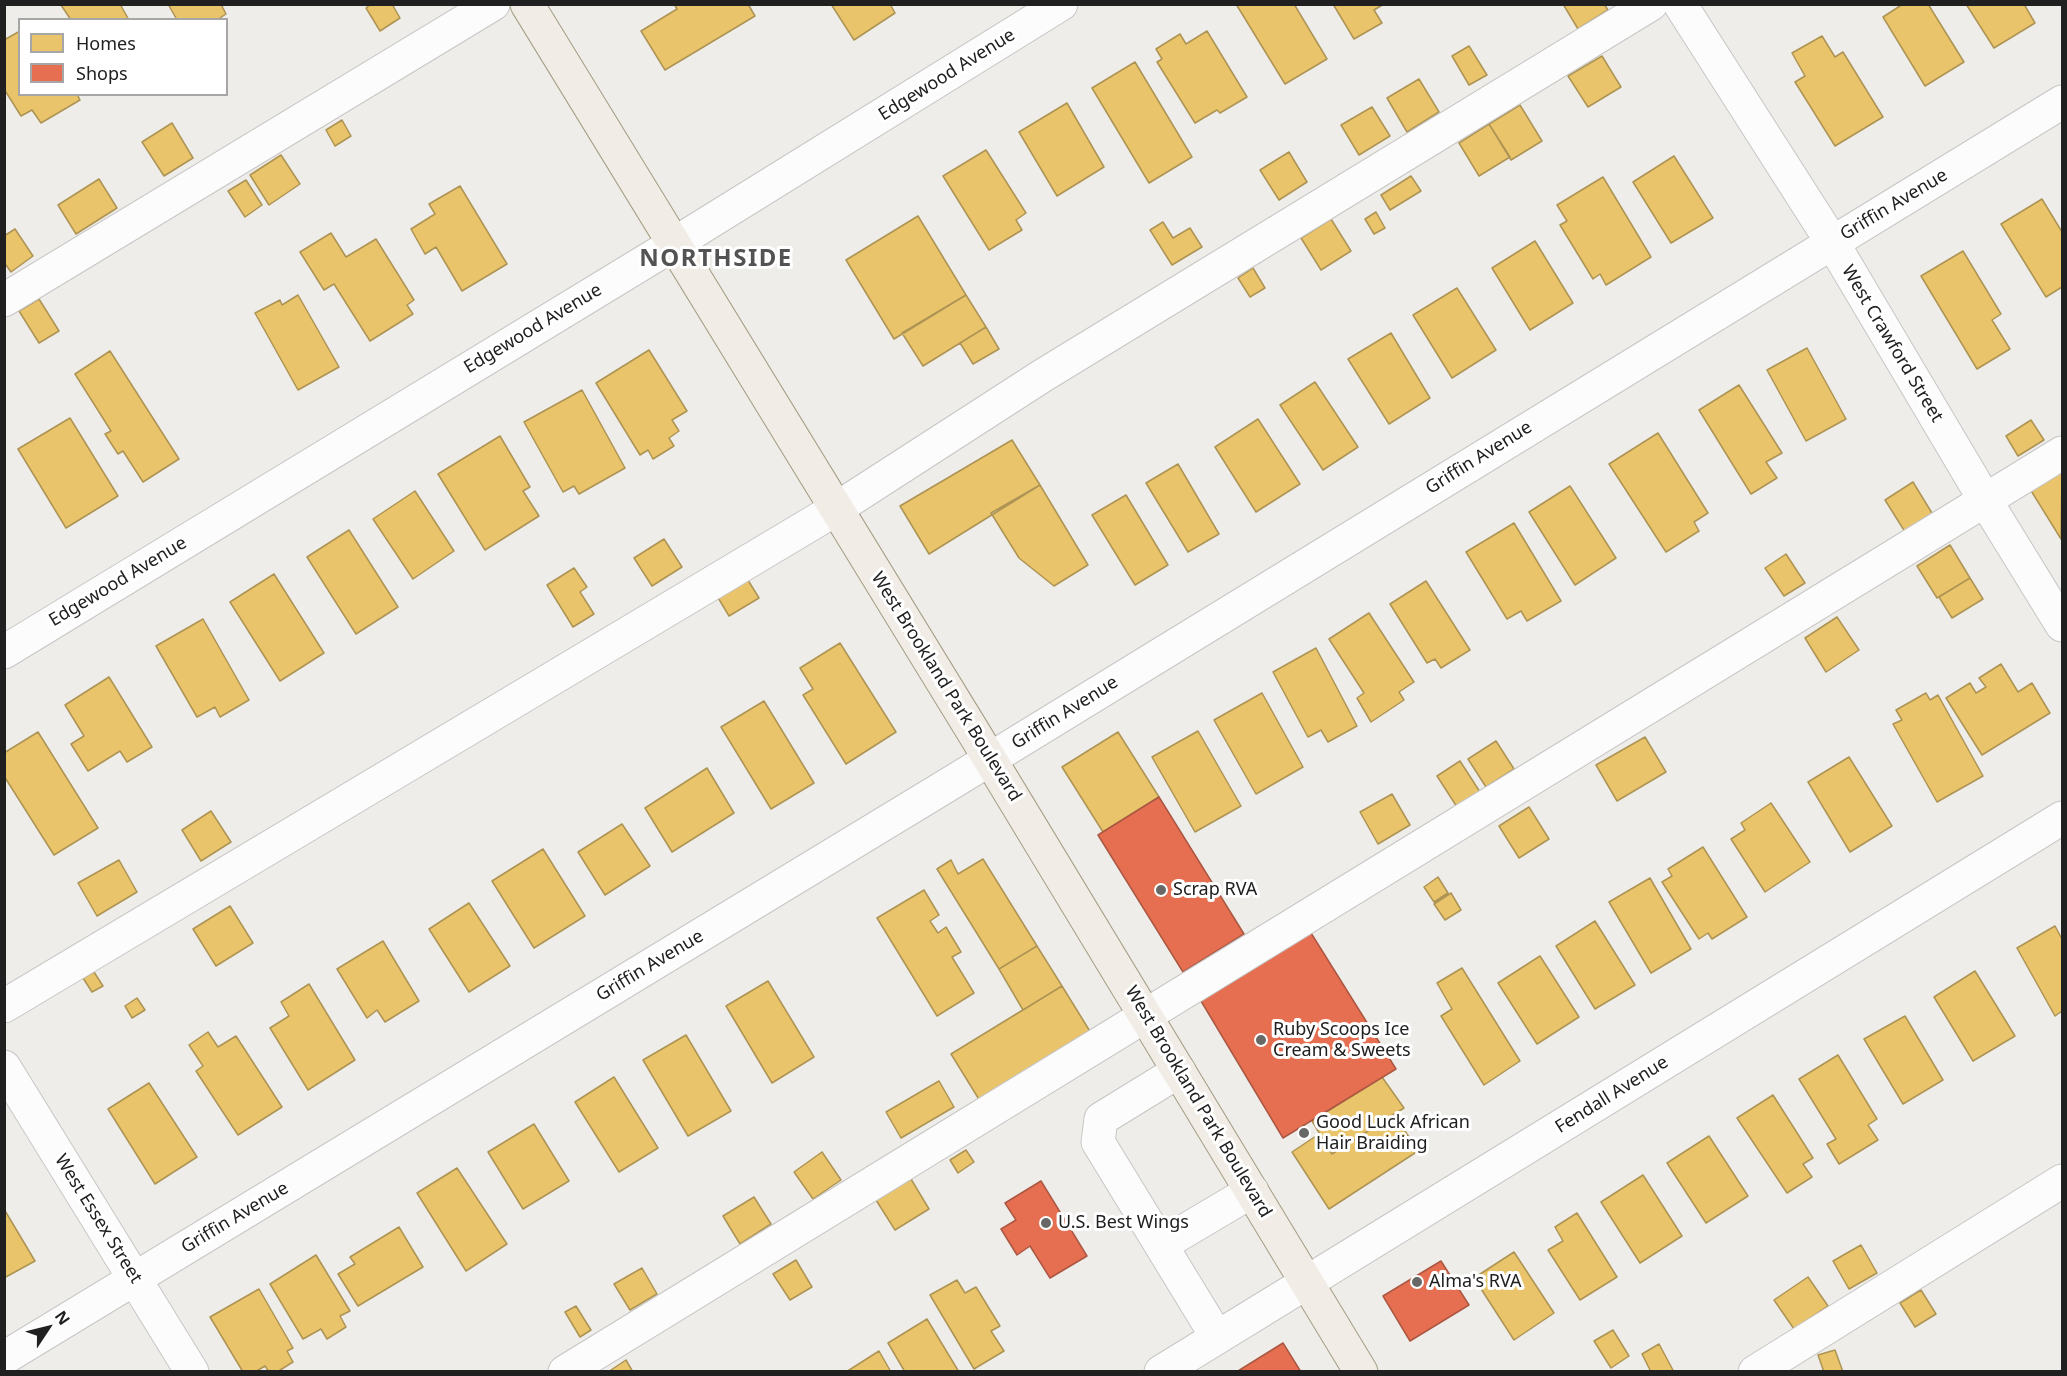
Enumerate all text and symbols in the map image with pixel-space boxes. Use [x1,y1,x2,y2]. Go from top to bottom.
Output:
legend [18,18,228,96]
street label: Edgewood Avenue [875,24,1019,126]
text: Homes [76,31,136,55]
text: Shops [76,61,128,85]
street label: Griffin Avenue [1836,165,1952,245]
district label: NORTHSIDE [639,245,793,273]
street label: West Crawford Street [1837,262,1947,426]
street label: Edgewood Avenue [460,279,606,379]
street label: Griffin Avenue [1422,417,1536,499]
street label: Edgewood Avenue [45,532,191,632]
street label: West Brookland Park Boulevard [866,568,1026,806]
street label: Griffin Avenue [1008,672,1122,754]
place label: Scrap RVA [1173,879,1257,901]
marker: Scrap RVA [1154,883,1168,897]
street label: Griffin Avenue [592,926,708,1006]
street label: West Brookland Park Boulevard [1120,982,1276,1222]
place label: Ruby Scoops Ice Cream & Sweets [1273,1019,1411,1062]
marker: Ruby Scoops Ice Cream & Sweets [1254,1033,1268,1047]
street label: Fendall Avenue [1552,1052,1672,1138]
place label: Good Luck African Hair Braiding [1316,1112,1470,1154]
marker: Good Luck African Hair Braiding [1297,1126,1311,1140]
street label: West Essex Street [50,1151,146,1287]
street label: Griffin Avenue [177,1178,293,1258]
place label: U.S. Best Wings [1058,1212,1189,1234]
marker: U.S. Best Wings [1039,1216,1053,1230]
place label: Alma's RVA [1429,1271,1521,1293]
marker: Alma's RVA [1410,1275,1424,1289]
north arrow [18,1298,78,1358]
text: N [50,1306,75,1329]

